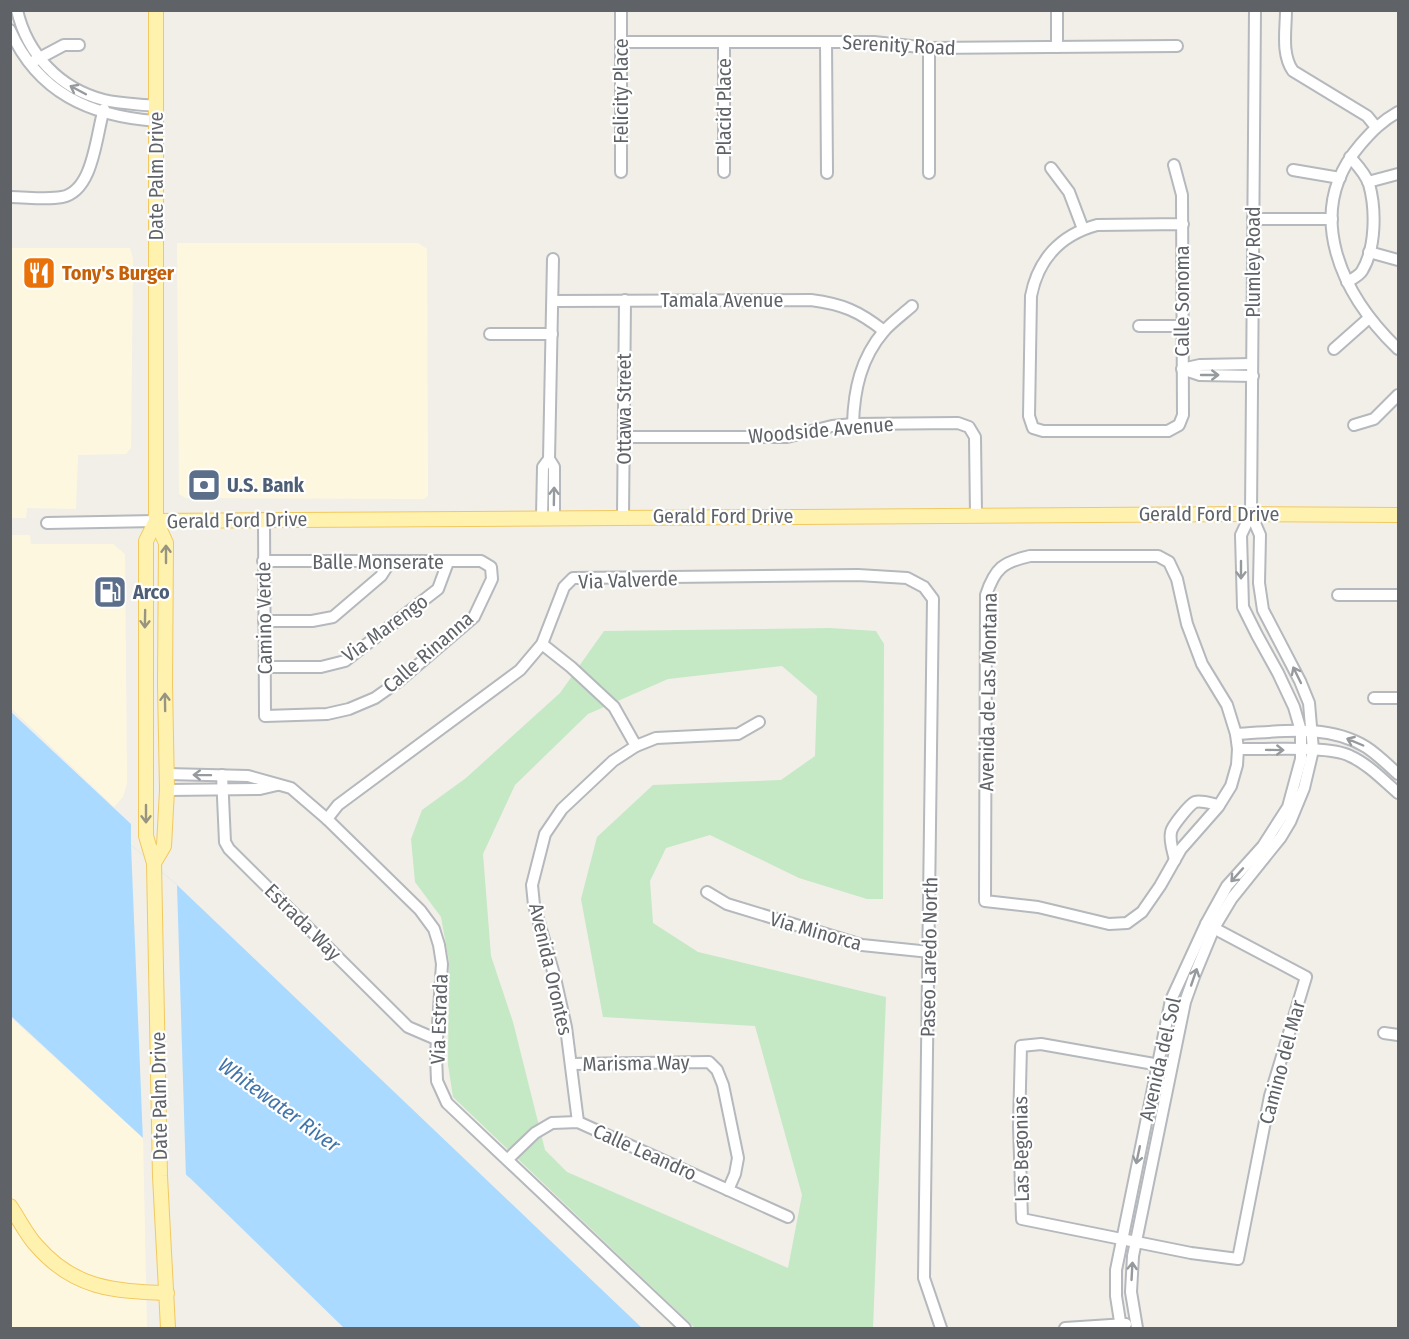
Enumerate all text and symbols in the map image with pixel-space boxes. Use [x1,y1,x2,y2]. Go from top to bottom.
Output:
street label: Serenity Road [842,30,956,60]
street label: Felicity Place [609,38,633,144]
street label: Placid Place [712,58,736,156]
one-way arrow [70,83,88,95]
street label: Date Palm Drive [144,112,168,240]
street label: Plumley Road [1241,206,1265,318]
street label: Calle Sonoma [1170,245,1194,357]
restaurant icon: Tony's Burger [21,255,57,291]
place label: Tony's Burger [62,261,175,285]
street label: Tamala Avenue [661,288,783,312]
street label: Ottawa Street [612,353,636,465]
one-way arrow [1200,369,1220,381]
street label: Woodside Avenue [747,412,895,448]
bank icon: U.S. Bank [186,467,222,503]
place label: U.S. Bank [227,473,305,497]
one-way arrow [548,487,560,507]
street label: Gerald Ford Drive [1139,502,1279,526]
street label: Gerald Ford Drive [653,504,793,528]
street label: Gerald Ford Drive [166,507,308,533]
one-way arrow [160,545,172,565]
street label: Balle Monserate [312,550,444,574]
one-way arrow [1235,560,1247,580]
street label: Camino Verde [251,562,277,674]
street label: Via Valverde [578,566,678,594]
fuel station icon: Arco [92,574,128,610]
place label: Arco [132,580,170,604]
street label: Via Marengo [337,589,433,667]
street label: Avenida de Las Montana [974,592,1002,792]
street label: Calle Rinanna [378,606,478,698]
one-way arrow [139,609,151,629]
one-way arrow [1290,666,1302,684]
one-way arrow [160,692,171,712]
one-way arrow [1346,736,1364,747]
one-way arrow [1265,744,1285,756]
one-way arrow [192,769,212,780]
one-way arrow [140,804,152,824]
one-way arrow [1230,868,1244,883]
street label: Paseo Laredo North [916,877,942,1037]
street label: Estrada Way [260,879,346,965]
street label: Avenida Orontes [524,901,578,1037]
street label: Via Minorca [767,906,865,956]
one-way arrow [1189,968,1200,987]
street label: Via Estrada [425,973,453,1065]
street label: Avenida del Sol [1134,995,1186,1123]
street label: Camino del Mar [1254,997,1310,1127]
street label: Date Palm Drive [146,1031,172,1161]
street label: Marisma Way [582,1050,690,1076]
water label: Whitewater River [213,1052,346,1158]
street label: Las Begonias [1008,1096,1034,1202]
street label: Calle Leandro [590,1119,700,1185]
one-way arrow [1132,1145,1143,1164]
one-way arrow [1127,1261,1138,1281]

